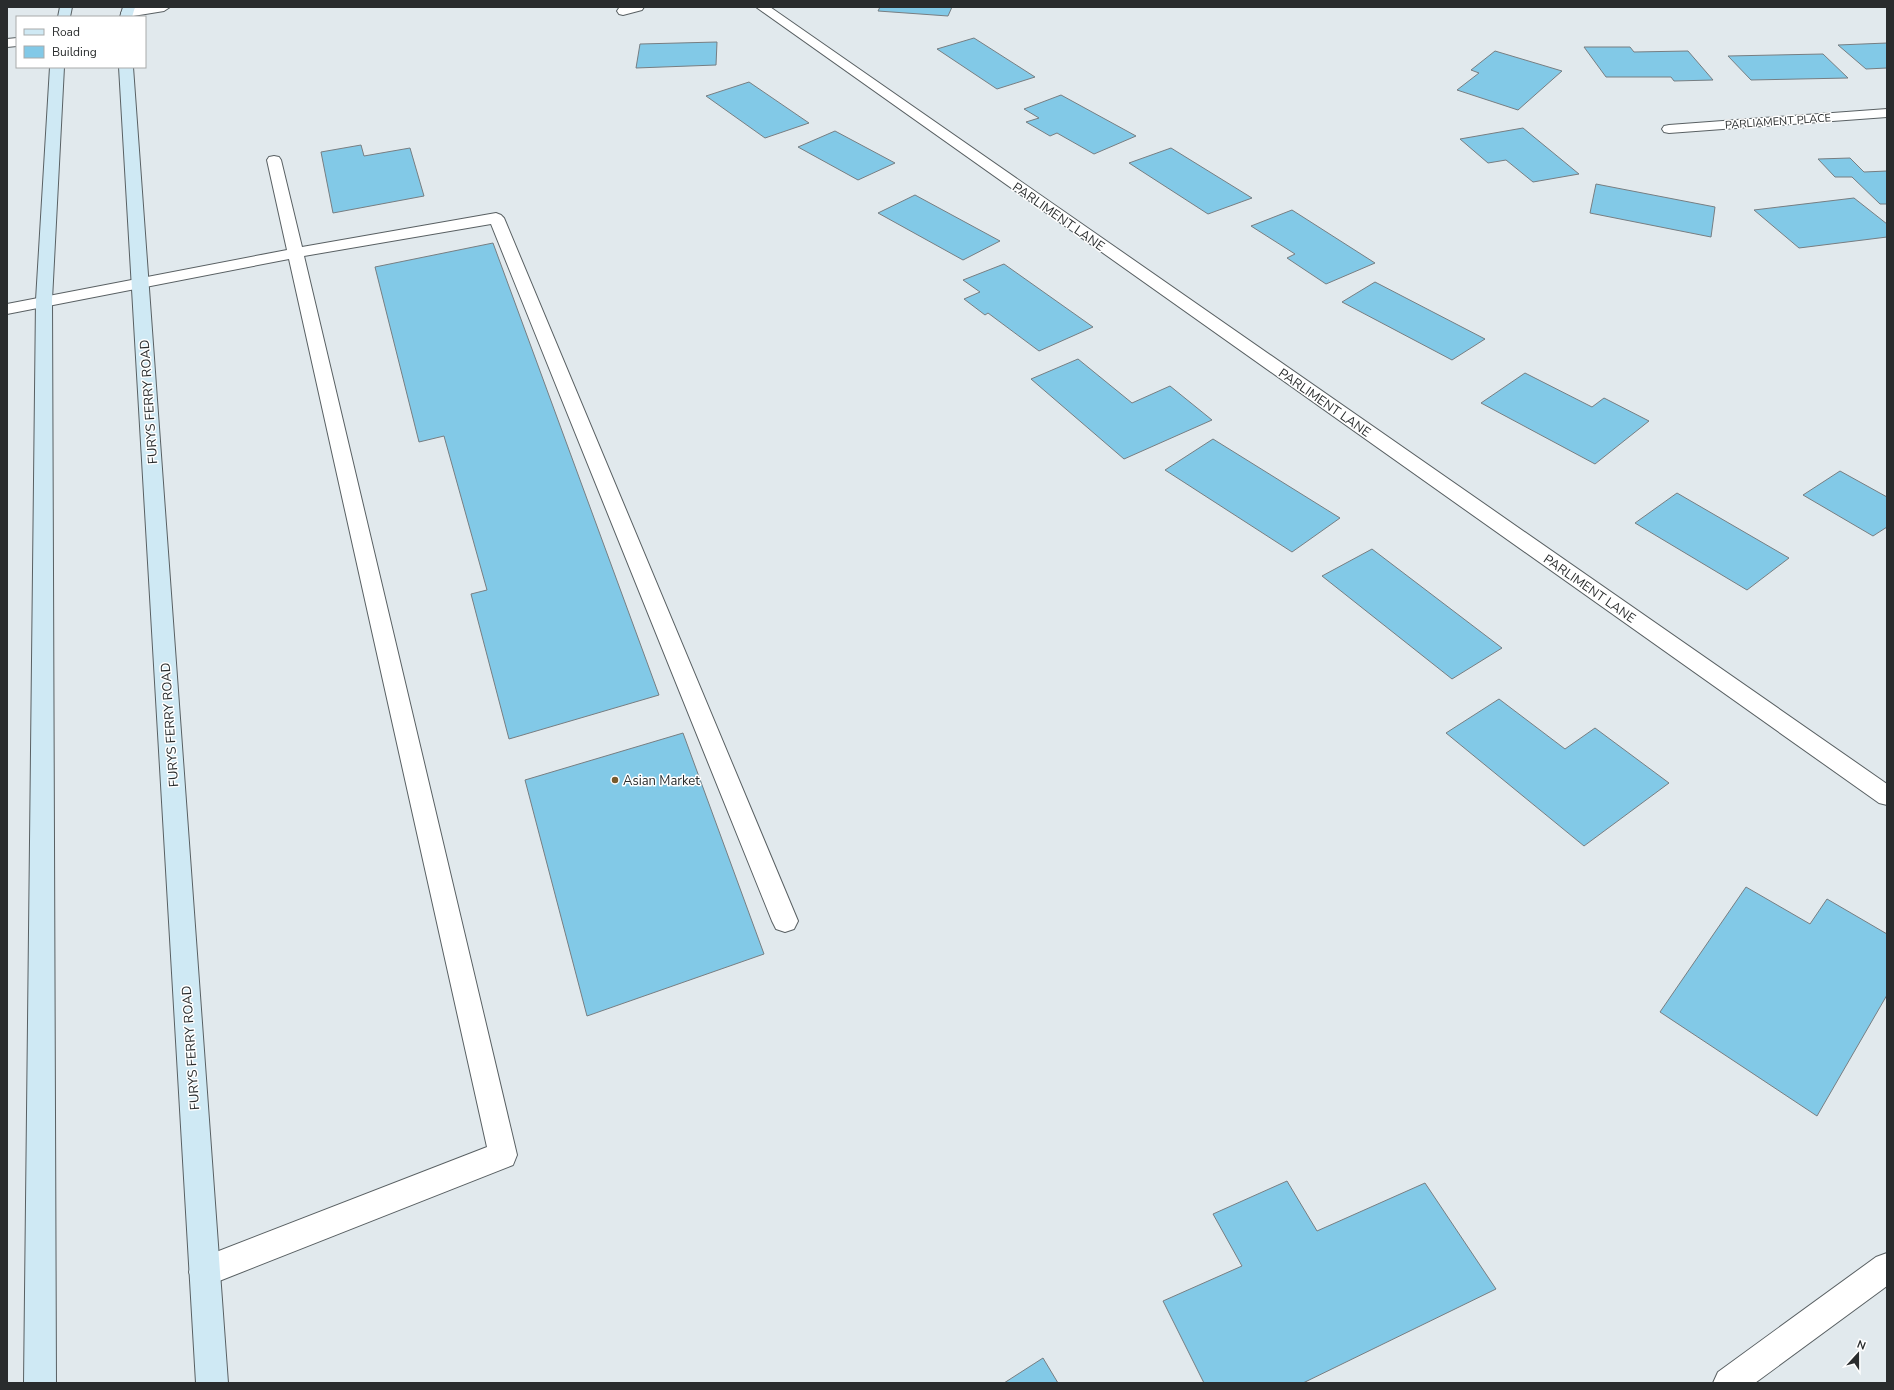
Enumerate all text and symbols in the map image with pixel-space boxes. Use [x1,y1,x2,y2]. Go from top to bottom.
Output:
legend [16,16,146,68]
text: Road [52,24,80,40]
text: Building [52,44,97,60]
street label: PARLIAMENT PLACE [1725,110,1832,133]
street label: PARLIMENT LANE [1009,178,1108,255]
street label: FURYS FERRY ROAD [136,339,162,465]
street label: PARLIMENT LANE [1275,364,1374,441]
street label: PARLIMENT LANE [1540,550,1639,627]
street label: FURYS FERRY ROAD [157,662,183,788]
place label: Asian Market [623,772,700,790]
marker: Asian Market [610,775,620,785]
street label: FURYS FERRY ROAD [178,985,204,1111]
north arrow [1838,1334,1878,1374]
text: N [1855,1337,1868,1354]

